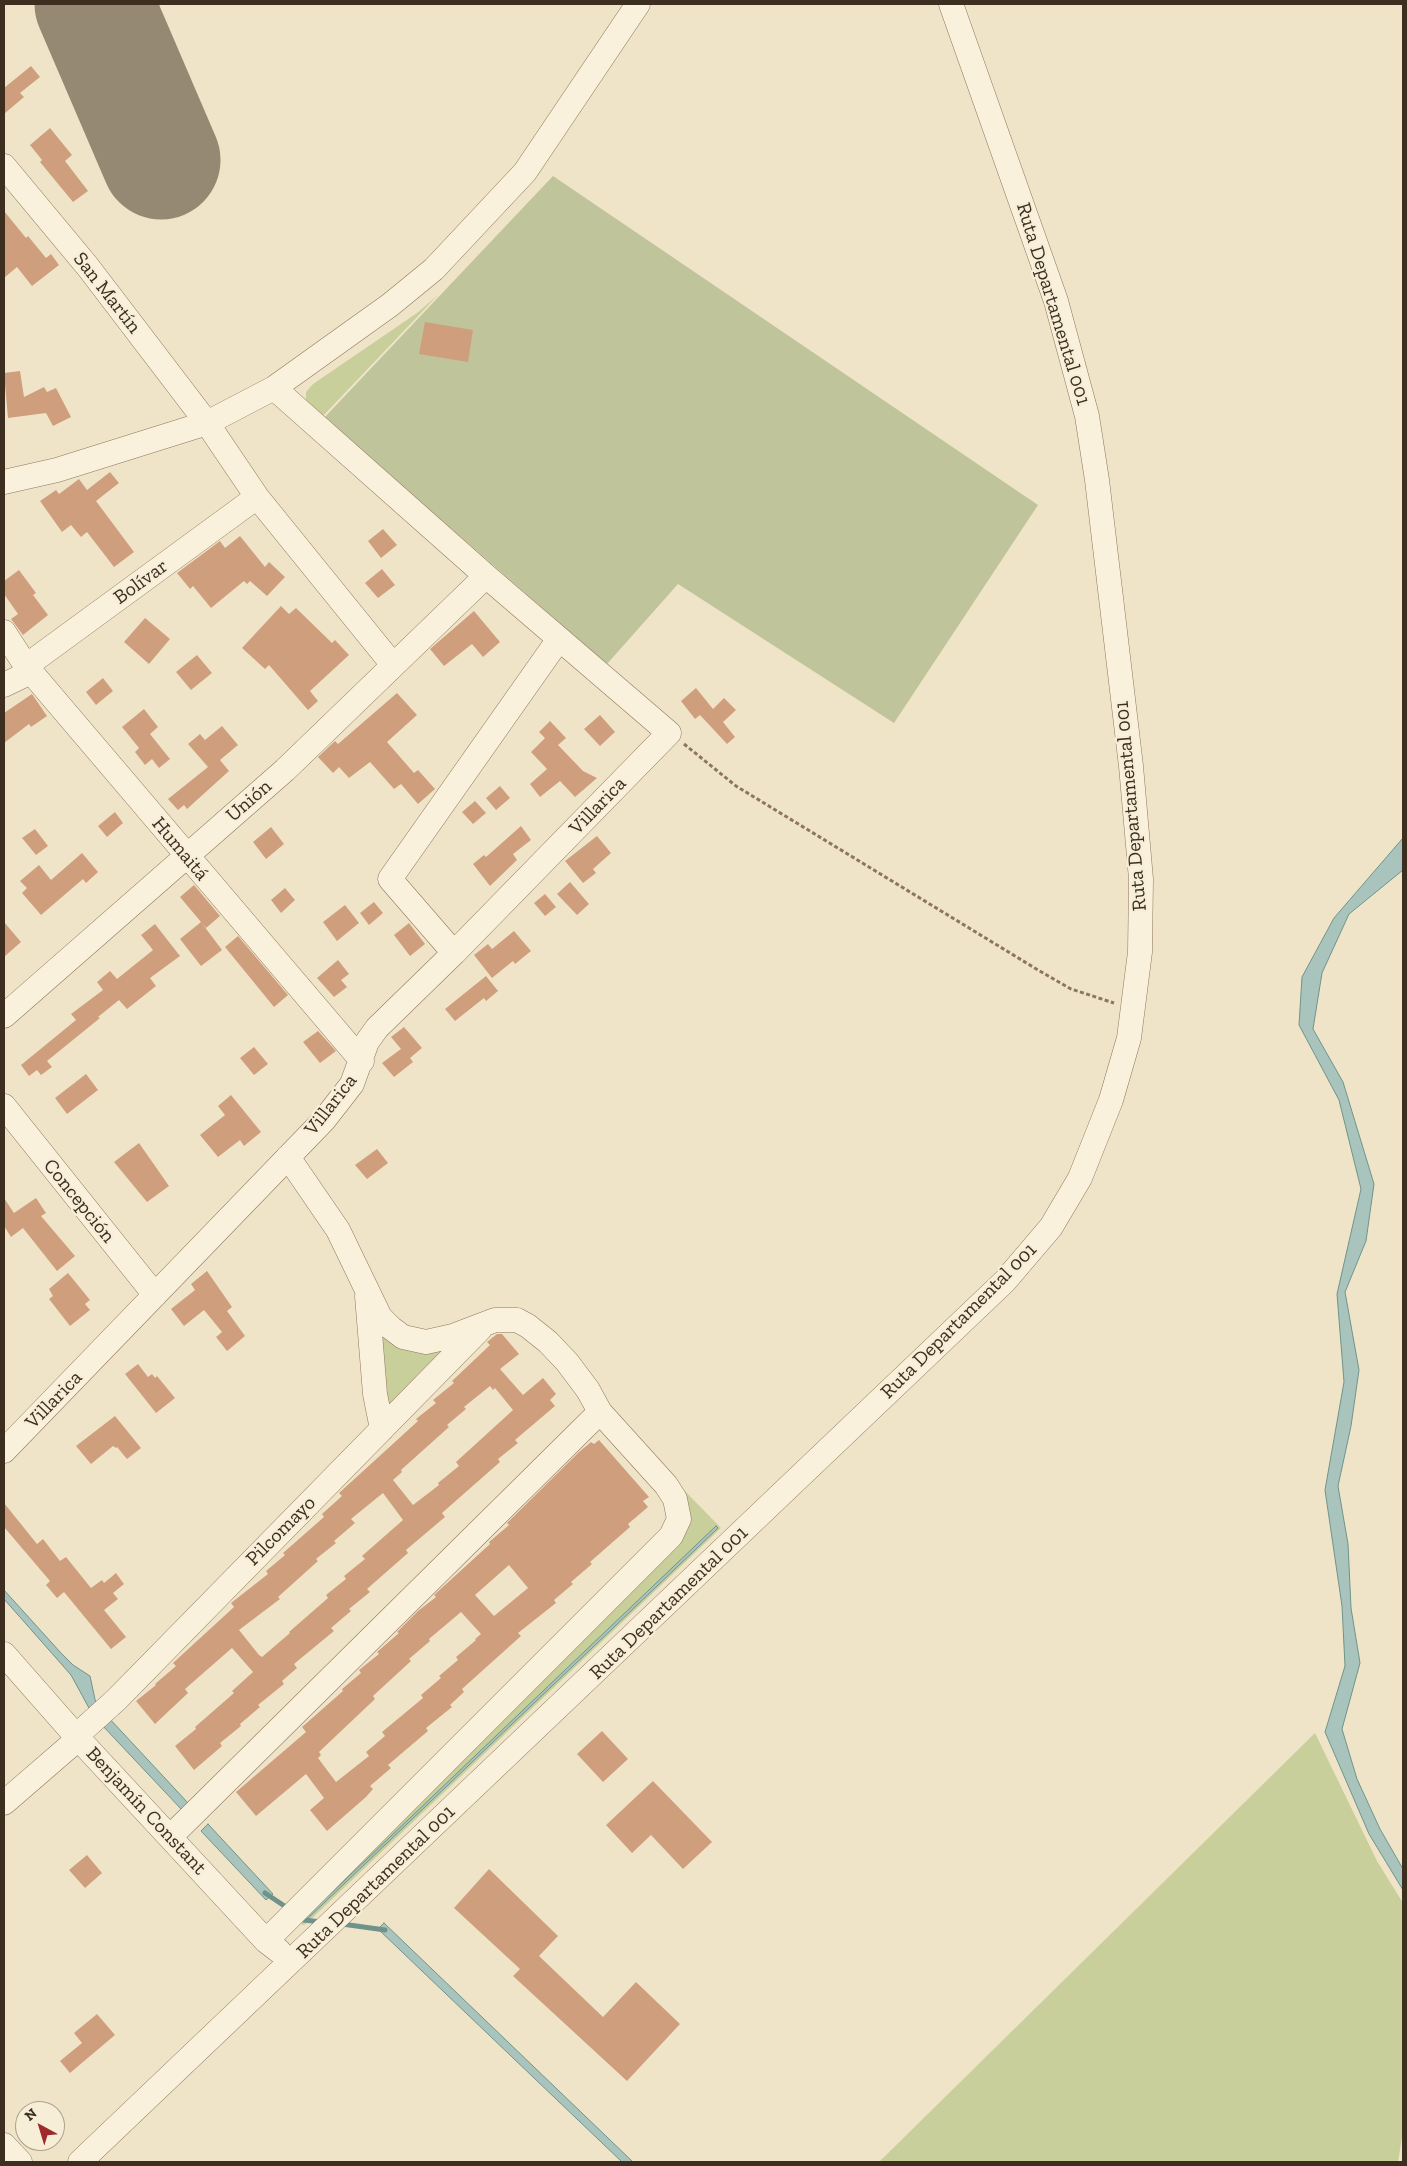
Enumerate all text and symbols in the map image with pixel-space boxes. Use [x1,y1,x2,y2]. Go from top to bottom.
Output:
street label: Ruta Departamental 001 [1011,200,1095,408]
street label: San Martín [68,248,146,338]
street label: Bolívar [109,554,173,610]
street label: Ruta Departamental 001 [1110,700,1152,912]
street label: Villarica [565,772,631,840]
street label: Unión [221,775,277,827]
street label: Humaitá [147,812,213,886]
street label: Villarica [300,1069,362,1141]
street label: Concepción [38,1154,120,1248]
street label: Ruta Departamental 001 [876,1238,1042,1404]
street label: Villarica [21,1366,87,1434]
street label: Pilcomayo [241,1491,321,1571]
street label: Ruta Departamental 001 [585,1521,753,1685]
street label: Benjamín Constant [81,1742,211,1880]
street label: Ruta Departamental 001 [292,1800,460,1964]
north arrow [15,2101,65,2151]
text: N [21,2105,40,2125]

